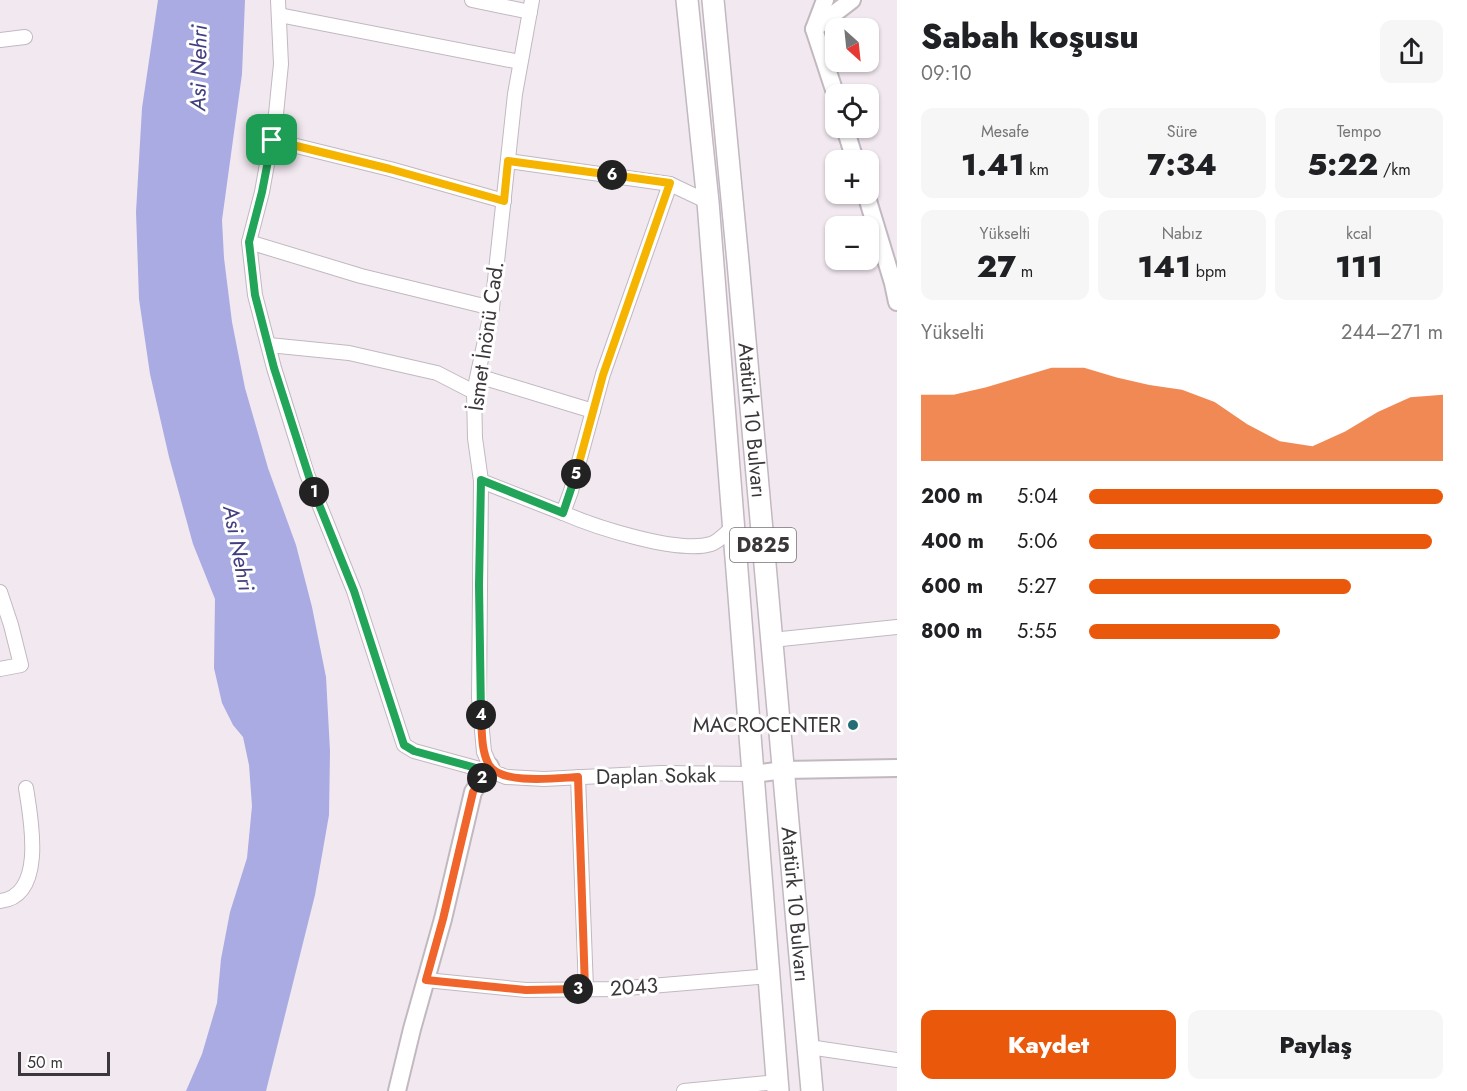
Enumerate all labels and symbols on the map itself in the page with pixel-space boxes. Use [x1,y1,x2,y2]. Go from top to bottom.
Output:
north arrow [825,18,879,72]
water label: Asi Nehri [181,24,215,113]
pin [246,114,297,165]
pin: 6 [597,160,627,190]
street label: İsmet İnönü Cad. [461,259,511,413]
street label: Atatürk 10 Bulvarı [730,341,774,499]
pin: 5 [561,459,591,489]
pin: 1 [299,477,329,507]
water label: Asi Nehri [215,502,263,594]
road number: D825 [730,528,796,562]
pin: 4 [466,700,496,730]
place label: MACROCENTER [693,710,841,740]
marker: MACROCENTER [846,718,860,732]
street label: Daplan Sokak [596,760,717,792]
pin: 2 [467,763,497,793]
street label: Atatürk 10 Bulvarı [773,825,817,983]
street label: 2043 [609,970,659,1004]
pin: 3 [563,974,593,1004]
scale bar [18,1049,110,1076]

